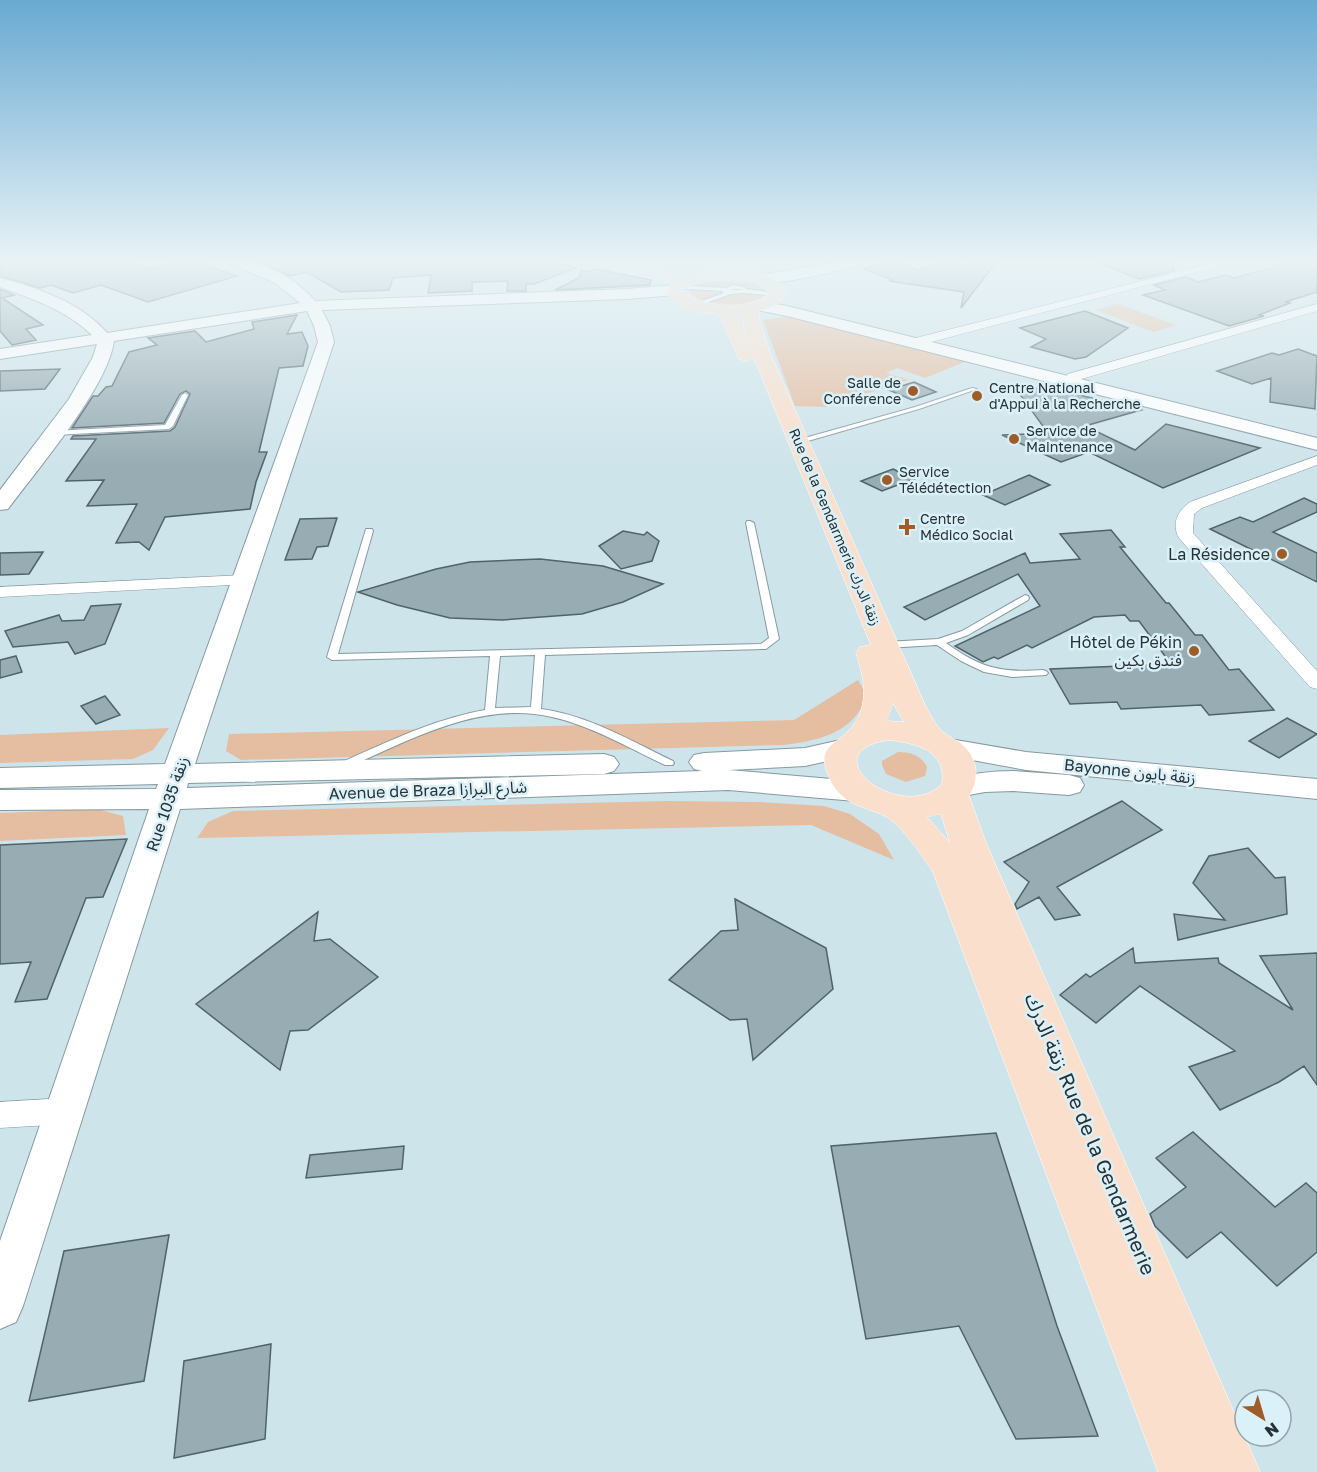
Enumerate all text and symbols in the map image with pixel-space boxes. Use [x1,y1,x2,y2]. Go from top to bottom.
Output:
place label: Salle de Conférence [824,374,901,407]
place label: Centre National d'Appui à la Recherche [989,379,1141,412]
marker: Salle de Conférence [906,384,920,398]
marker: Centre National d'Appui à la Recherche [970,389,984,403]
place label: Service de Maintenance [1026,422,1113,455]
street label: Rue de la Gendarmerie زنقة الدرك [785,426,885,628]
marker: Service de Maintenance [1007,432,1021,446]
place label: Service Télédétection [899,463,991,496]
marker: Service Télédétection [880,473,894,487]
place label: Centre Médico Social [920,510,1013,543]
marker: Centre Médico Social [898,518,916,536]
place label: La Résidence [1168,544,1270,564]
marker: La Résidence [1275,547,1289,561]
place label: Hôtel de Pékin فندق بكين [1070,632,1182,670]
marker: Hôtel de Pékin فندق بكين [1187,644,1201,658]
street label: Rue 1035 زنقة [141,754,193,854]
street label: Bayonne زنقة بايون [1063,754,1197,788]
street label: Avenue de Braza شارع البرازا [329,777,528,806]
street label: زنقة الدرك Rue de la Gendarmerie [1020,989,1161,1279]
north arrow [1233,1388,1293,1448]
text: N [1261,1418,1283,1442]

